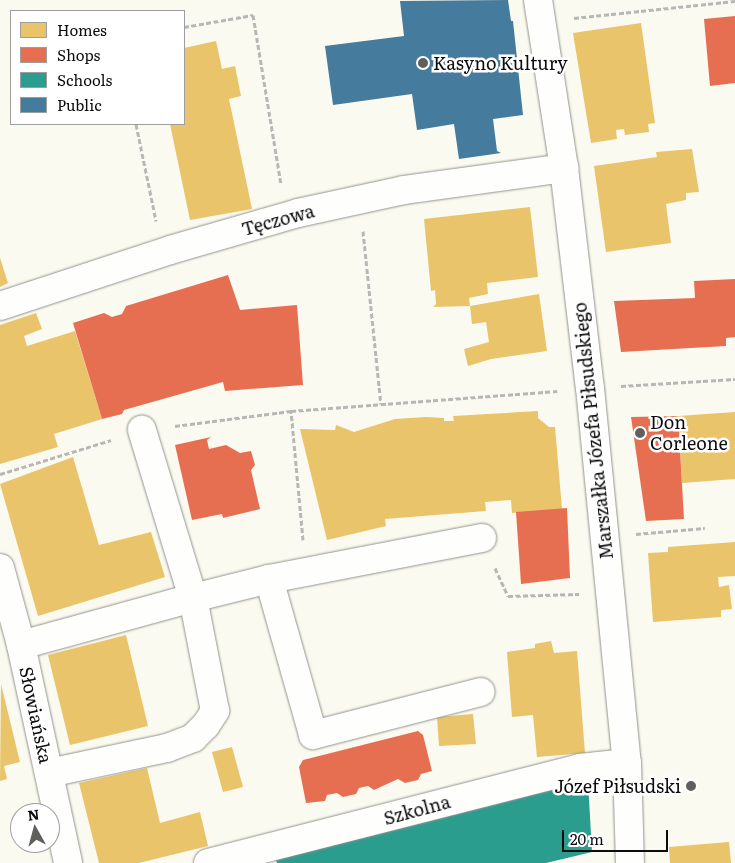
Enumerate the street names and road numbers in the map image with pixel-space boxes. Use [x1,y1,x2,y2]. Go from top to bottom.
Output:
street label: Tęczowa [239,200,317,240]
street label: Marszałka Józefa Piłsudskiego [569,301,617,561]
street label: Słowiańska [15,665,57,765]
street label: Szkolna [381,791,453,829]

